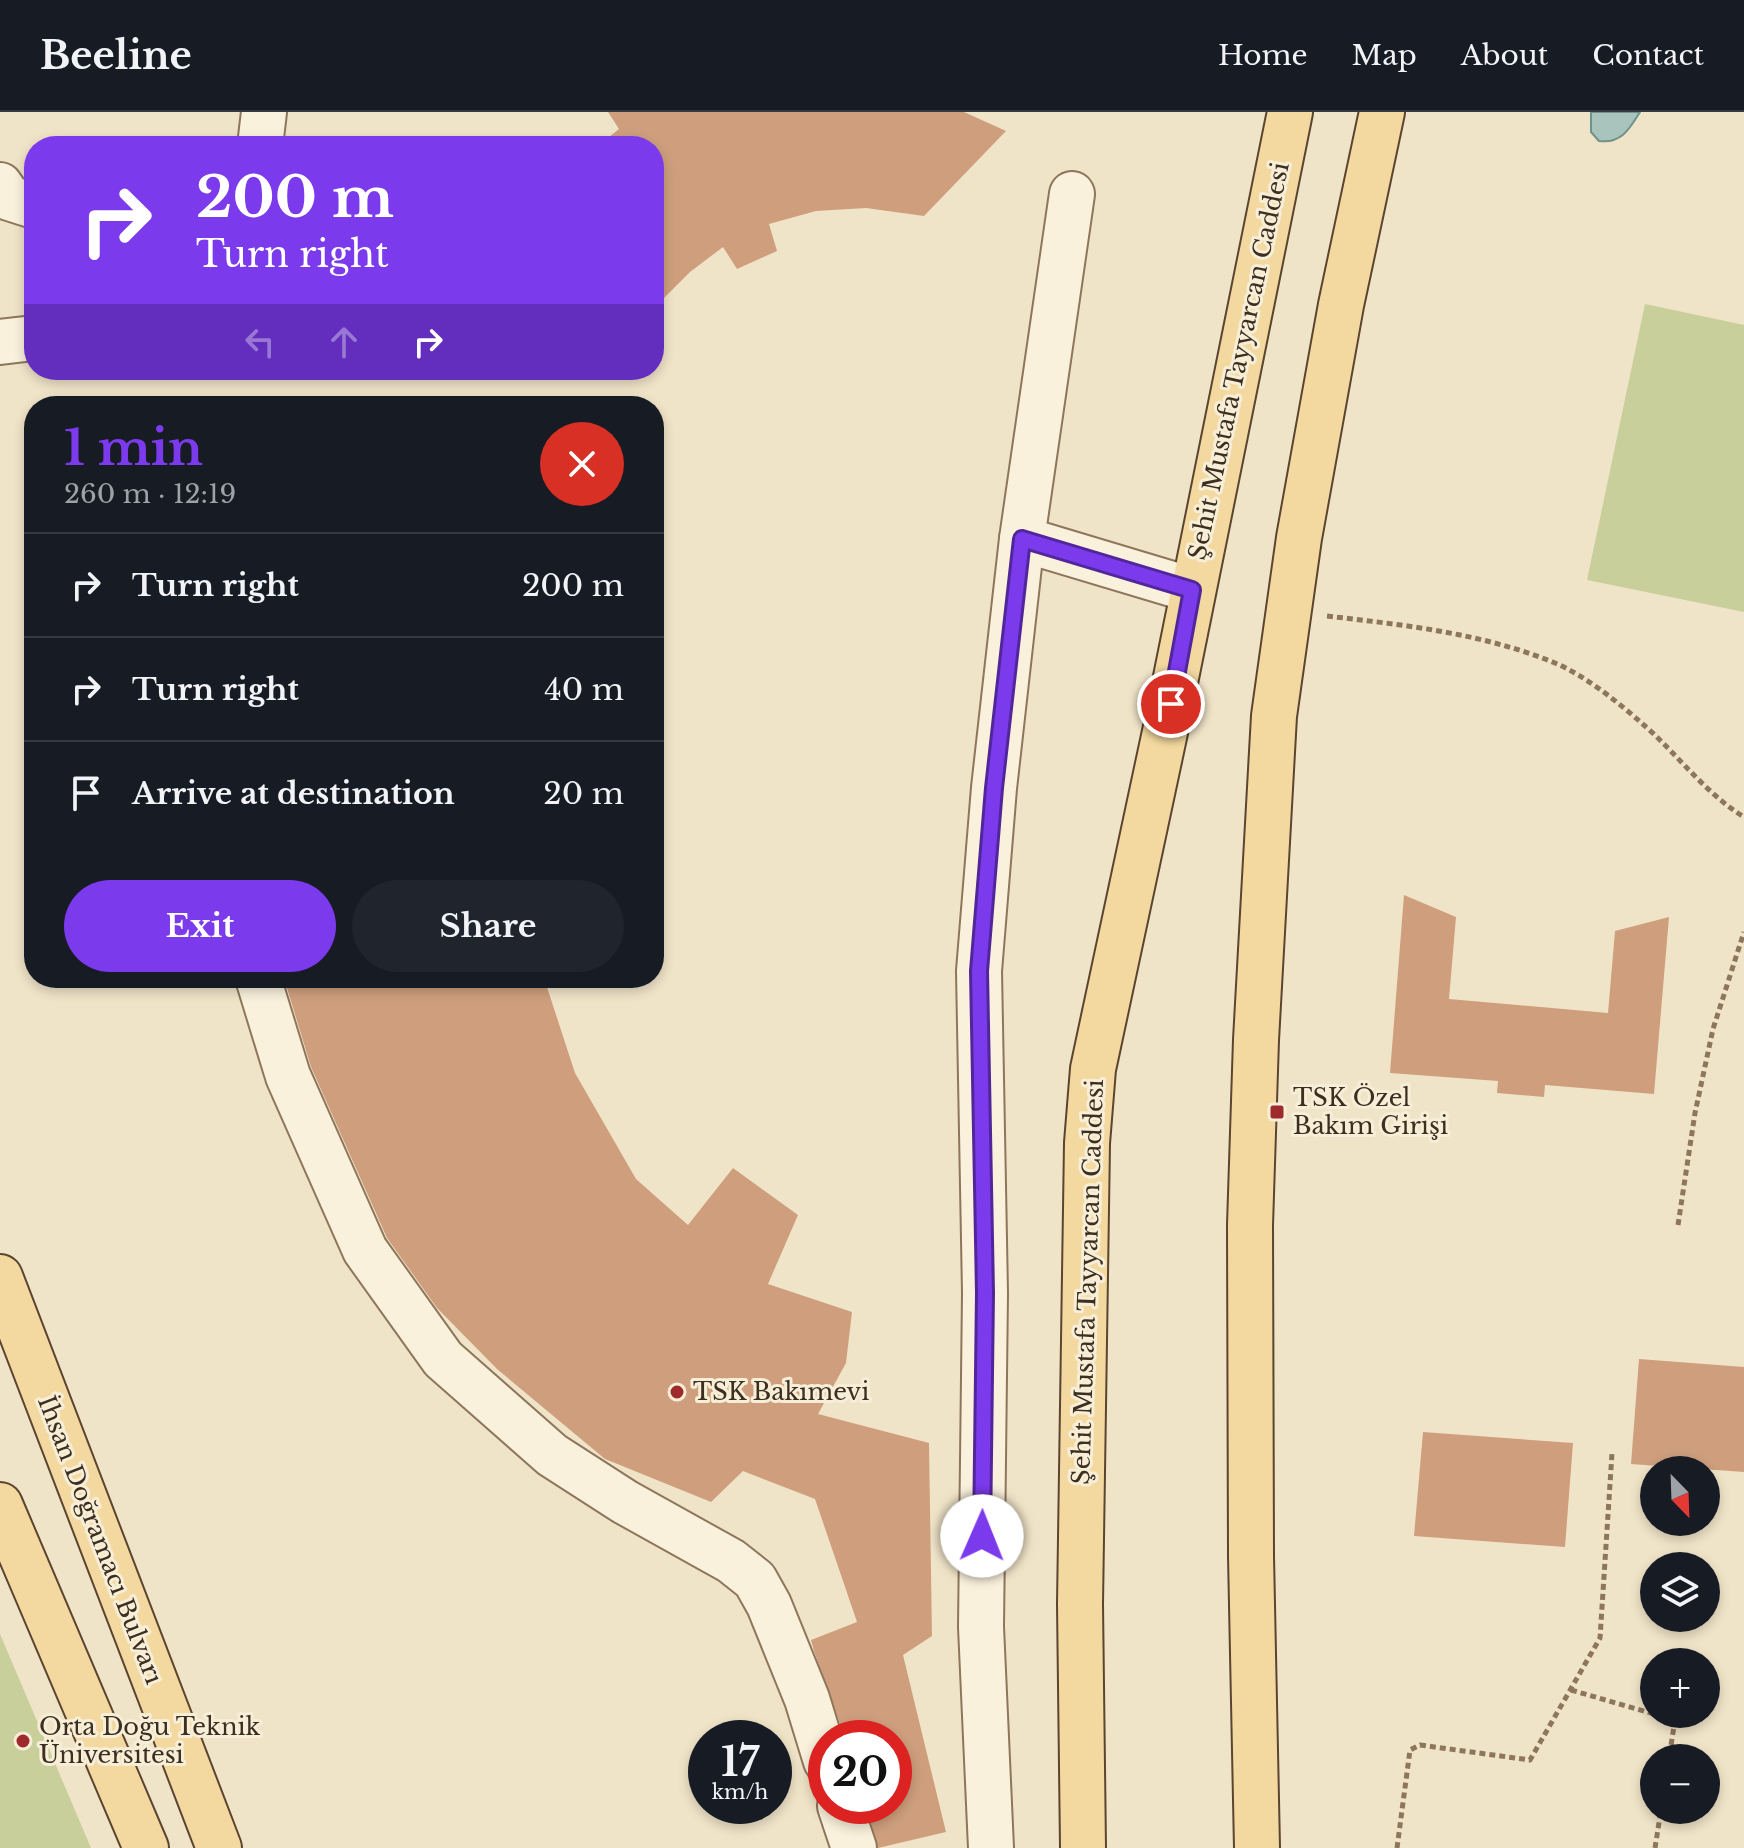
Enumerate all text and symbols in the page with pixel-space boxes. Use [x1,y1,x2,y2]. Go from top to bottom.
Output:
text: Beeline [40,32,192,79]
text: Home [1218,38,1308,73]
text: Map [1352,38,1417,73]
text: About [1461,38,1548,73]
text: Contact [1592,38,1704,73]
street label: Şehit Mustafa Tayyarcan Caddesi [1182,159,1295,562]
text: 200 m [196,163,394,232]
icon: right [64,168,168,272]
text: Turn right [196,232,389,277]
icon: left [238,320,282,364]
icon: ahead [322,320,366,364]
icon: right [406,320,450,364]
text: 1 min [64,418,203,478]
button: close [540,422,624,506]
text: 260 m · 12:19 [64,478,236,510]
icon: right [64,563,108,607]
text: Turn right [132,567,299,604]
text: 200 m [522,567,624,604]
icon: right [64,667,108,711]
pin [1137,670,1205,738]
text: Turn right [132,671,299,708]
text: 40 m [544,671,624,708]
icon: arrive [1149,682,1193,726]
icon: arrive [64,771,108,815]
text: Arrive at destination [132,775,455,812]
text: 20 m [543,775,624,812]
button: Exit [64,880,336,972]
button: Share [352,880,624,972]
street label: Şehit Mustafa Tayyarcan Caddesi [1066,1079,1109,1485]
place label: TSK Özel Bakım Girişi [1293,1083,1448,1140]
marker: TSK Özel Bakım Girişi [1268,1103,1286,1121]
place label: TSK Bakımevi [693,1377,869,1406]
marker: TSK Bakımevi [668,1383,686,1401]
street label: İhsan Doğramacı Bulvarı [32,1392,169,1688]
north arrow [1640,1456,1720,1536]
map controls [1640,1456,1720,1824]
position arrow [940,1494,1024,1578]
button: layers [1640,1552,1720,1632]
button: + [1640,1648,1720,1728]
place label: Orta Doğu Teknik Üniversitesi [39,1712,261,1769]
speed limit sign: 20 [808,1720,912,1824]
marker: Orta Doğu Teknik Üniversitesi [14,1732,32,1750]
text: 17 [721,1737,759,1787]
button: − [1640,1744,1720,1824]
text: km/h [712,1780,768,1804]

